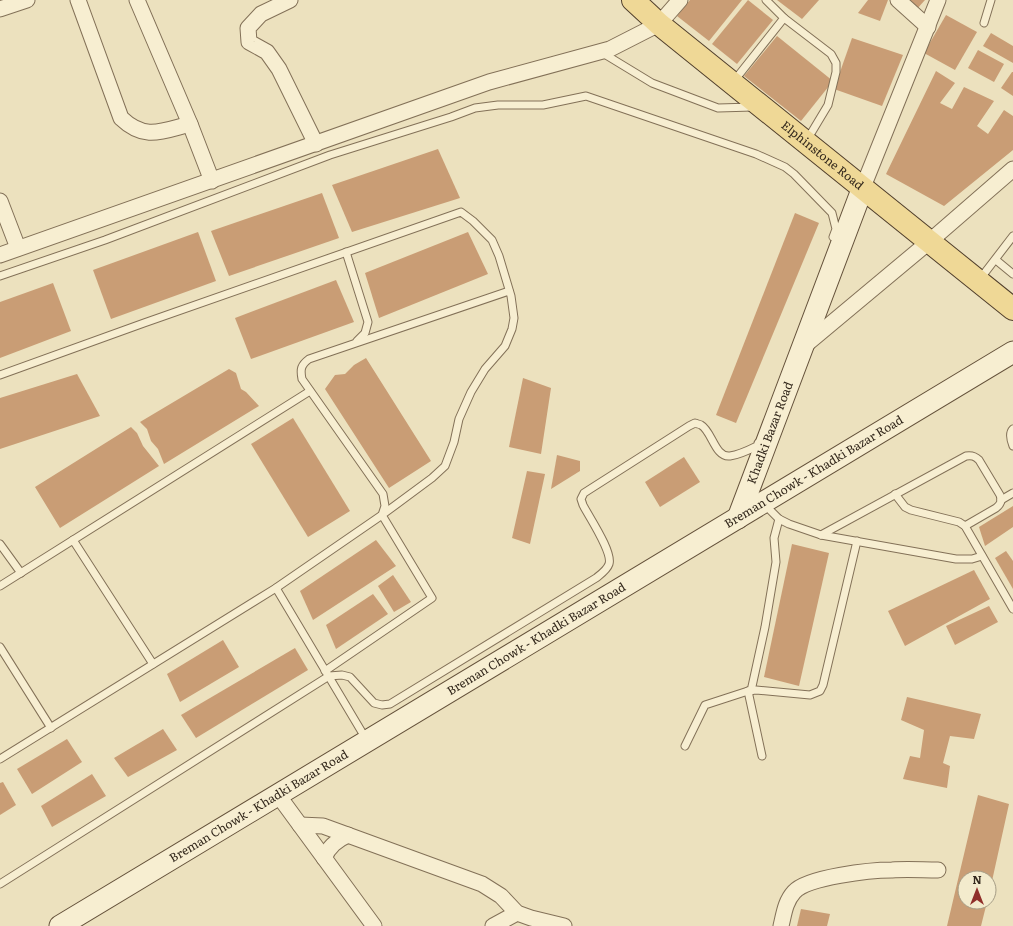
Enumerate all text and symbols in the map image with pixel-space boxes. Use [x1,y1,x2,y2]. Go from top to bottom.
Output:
street label: Elphinstone Road [778,116,868,194]
street label: Khadki Bazar Road [742,378,797,486]
street label: Breman Chowk - Khadki Bazar Road [721,410,907,532]
street label: Breman Chowk - Khadki Bazar Road [443,577,629,699]
street label: Breman Chowk - Khadki Bazar Road [165,744,352,866]
north arrow [957,870,997,910]
text: N [972,871,982,887]

